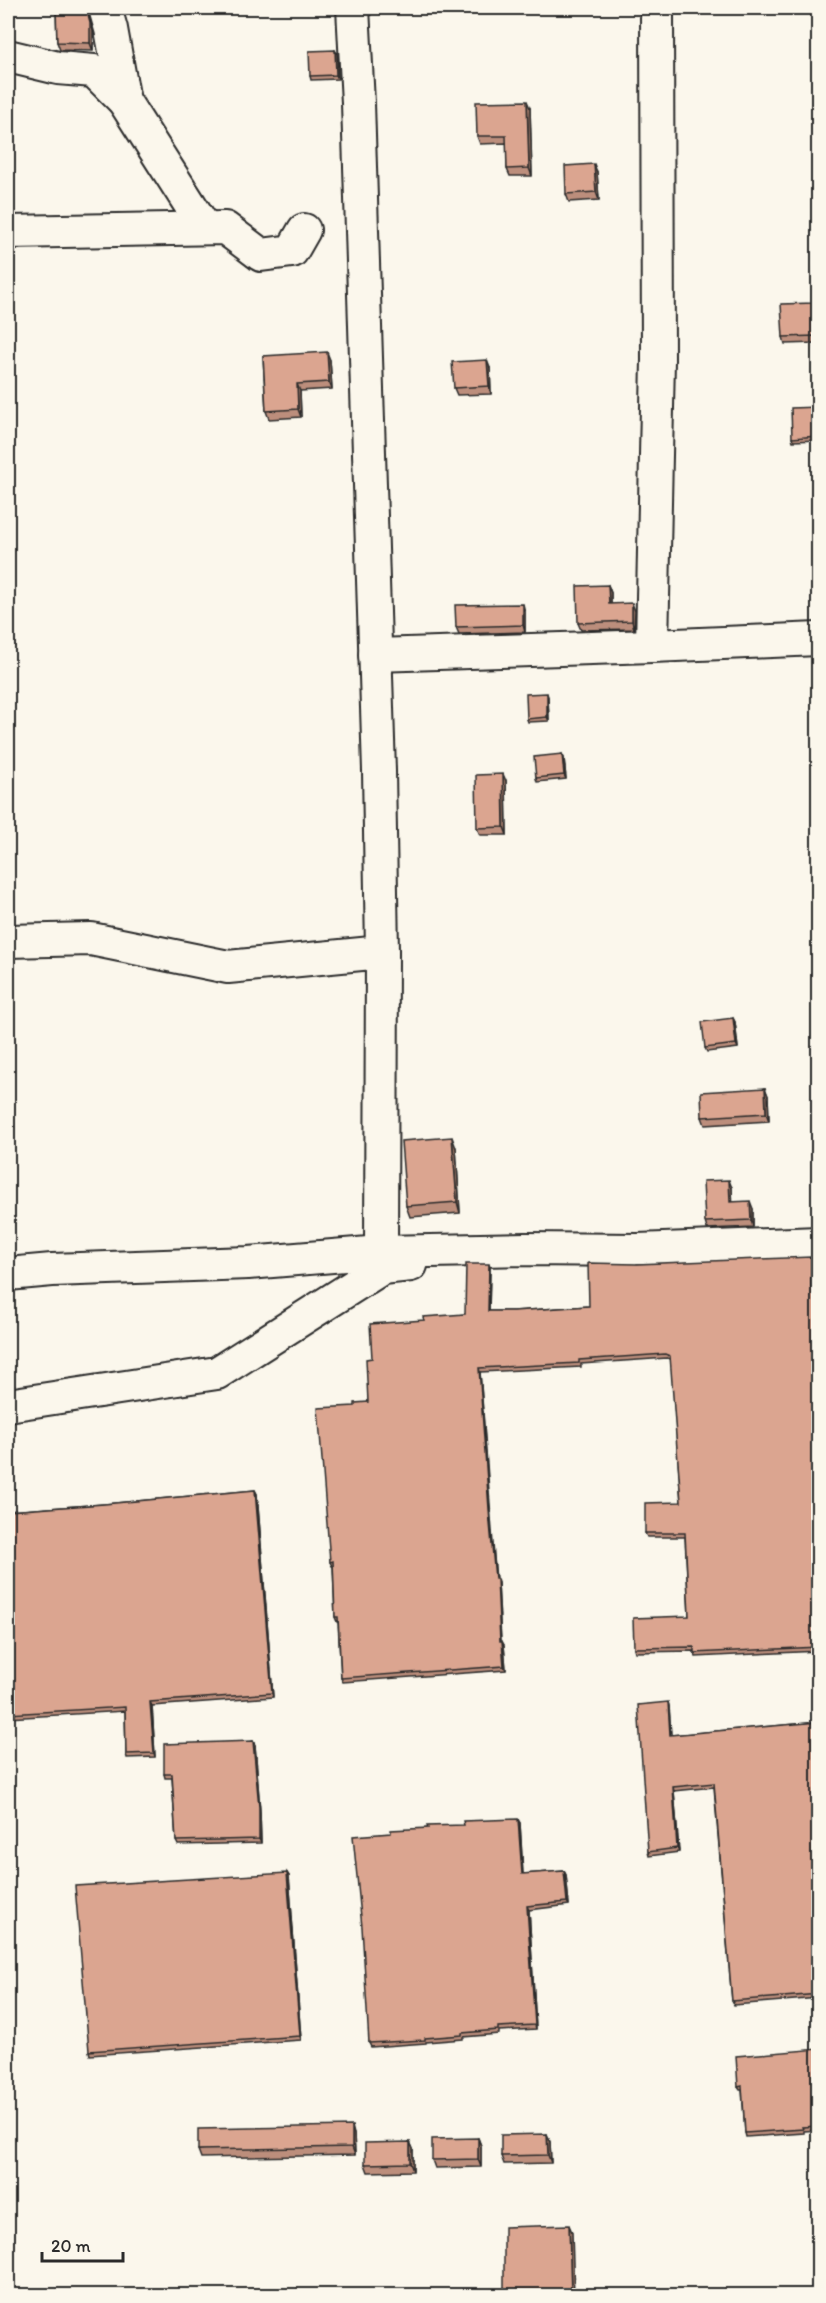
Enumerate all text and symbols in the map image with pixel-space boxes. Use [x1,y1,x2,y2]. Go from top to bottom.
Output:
scale bar [42,2225,123,2263]
text: 20 m [51,2235,91,2257]

